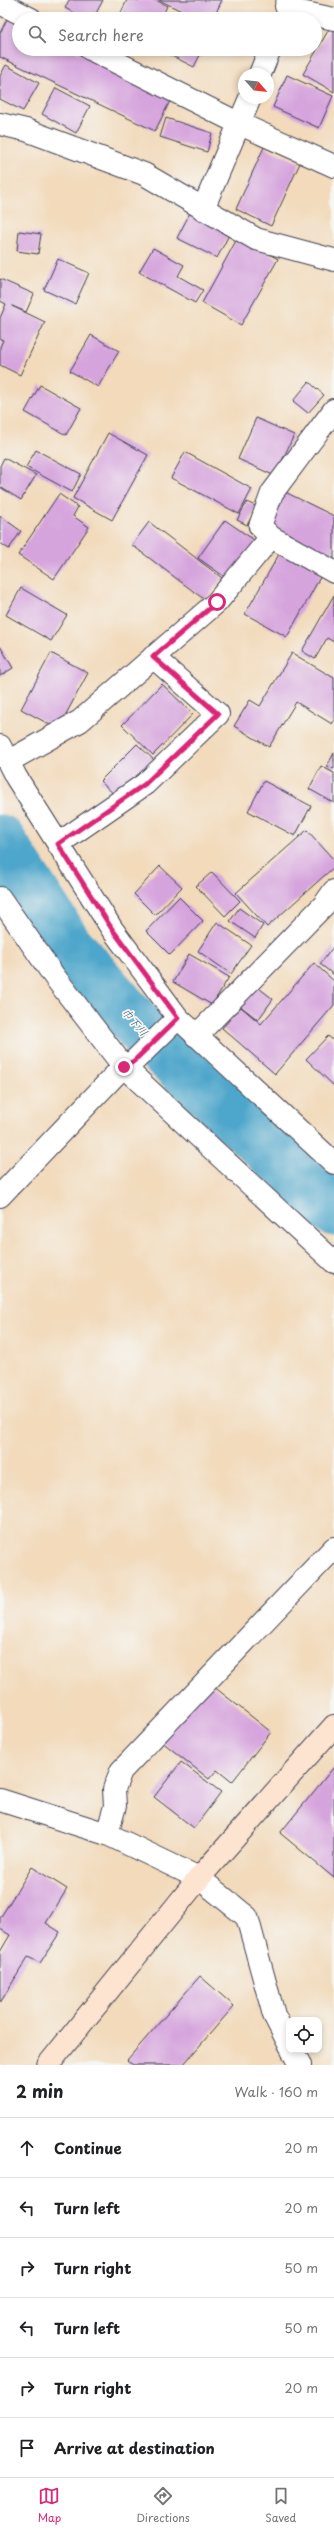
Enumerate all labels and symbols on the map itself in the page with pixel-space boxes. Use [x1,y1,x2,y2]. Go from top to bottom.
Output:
north arrow [238,68,274,104]
route start [208,593,226,611]
water label: 巾下川 [118,1004,153,1040]
route end [115,1058,133,1076]

